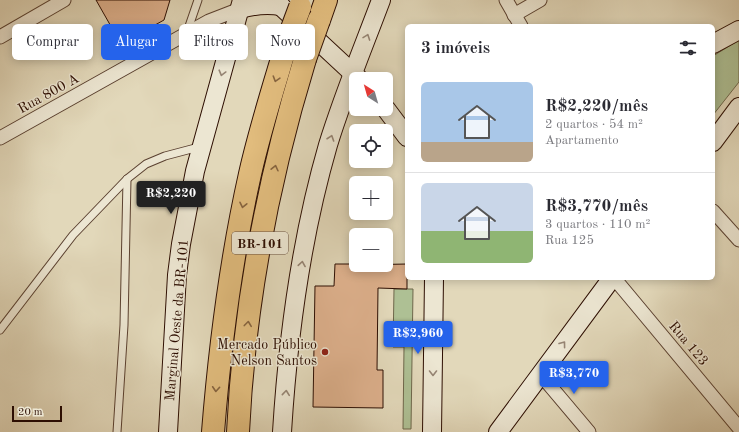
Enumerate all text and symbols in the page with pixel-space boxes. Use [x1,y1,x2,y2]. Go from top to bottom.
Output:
chip: Comprar [12,24,93,60]
chip: Alugar [101,24,171,60]
chip: Filtros [179,24,248,60]
chip: Novo [256,24,315,60]
one-way arrow [363,34,371,41]
icon: filters [677,37,699,59]
text: 3 imóveis [421,40,490,57]
one-way arrow [218,70,226,76]
street label: Rua 800 A [16,71,82,116]
north arrow [349,72,393,116]
map controls [349,72,393,272]
one-way arrow [272,76,281,83]
icon: home [453,98,501,146]
text: R$2,220/mês [545,98,648,115]
text: 2 quartos · 54 m² [545,118,643,131]
button: locate [349,124,393,168]
one-way arrow [326,134,335,141]
text: Apartamento [545,134,619,147]
one-way arrow [271,165,279,171]
button: + [349,176,393,220]
pin: R$2,220 [134,181,208,215]
text: R$2,220 [146,187,196,200]
text: R$3,770/mês [545,198,648,215]
icon: home [453,199,501,247]
one-way arrow [240,202,248,208]
text: 3 quartos · 110 m² [545,218,650,231]
button: − [349,228,393,272]
road number: BR-101 [232,232,288,254]
text: Rua 125 [545,234,594,247]
street label: Marginal Oeste da BR-101 [163,238,191,402]
one-way arrow [297,261,306,267]
street label: Rua 123 [666,319,711,368]
one-way arrow [243,320,252,327]
pin: R$2,960 [381,321,455,355]
text: R$2,960 [393,327,443,340]
place label: Mercado Público Nelson Santos [217,338,317,368]
one-way arrow [558,342,565,349]
marker: Mercado Público Nelson Santos [320,347,330,357]
pin: R$3,770 [537,361,611,395]
text: R$3,770 [549,367,599,380]
one-way arrow [429,370,437,376]
one-way arrow [212,386,221,392]
one-way arrow [281,390,290,396]
scale bar [12,404,62,423]
text: 20 m [18,407,43,418]

